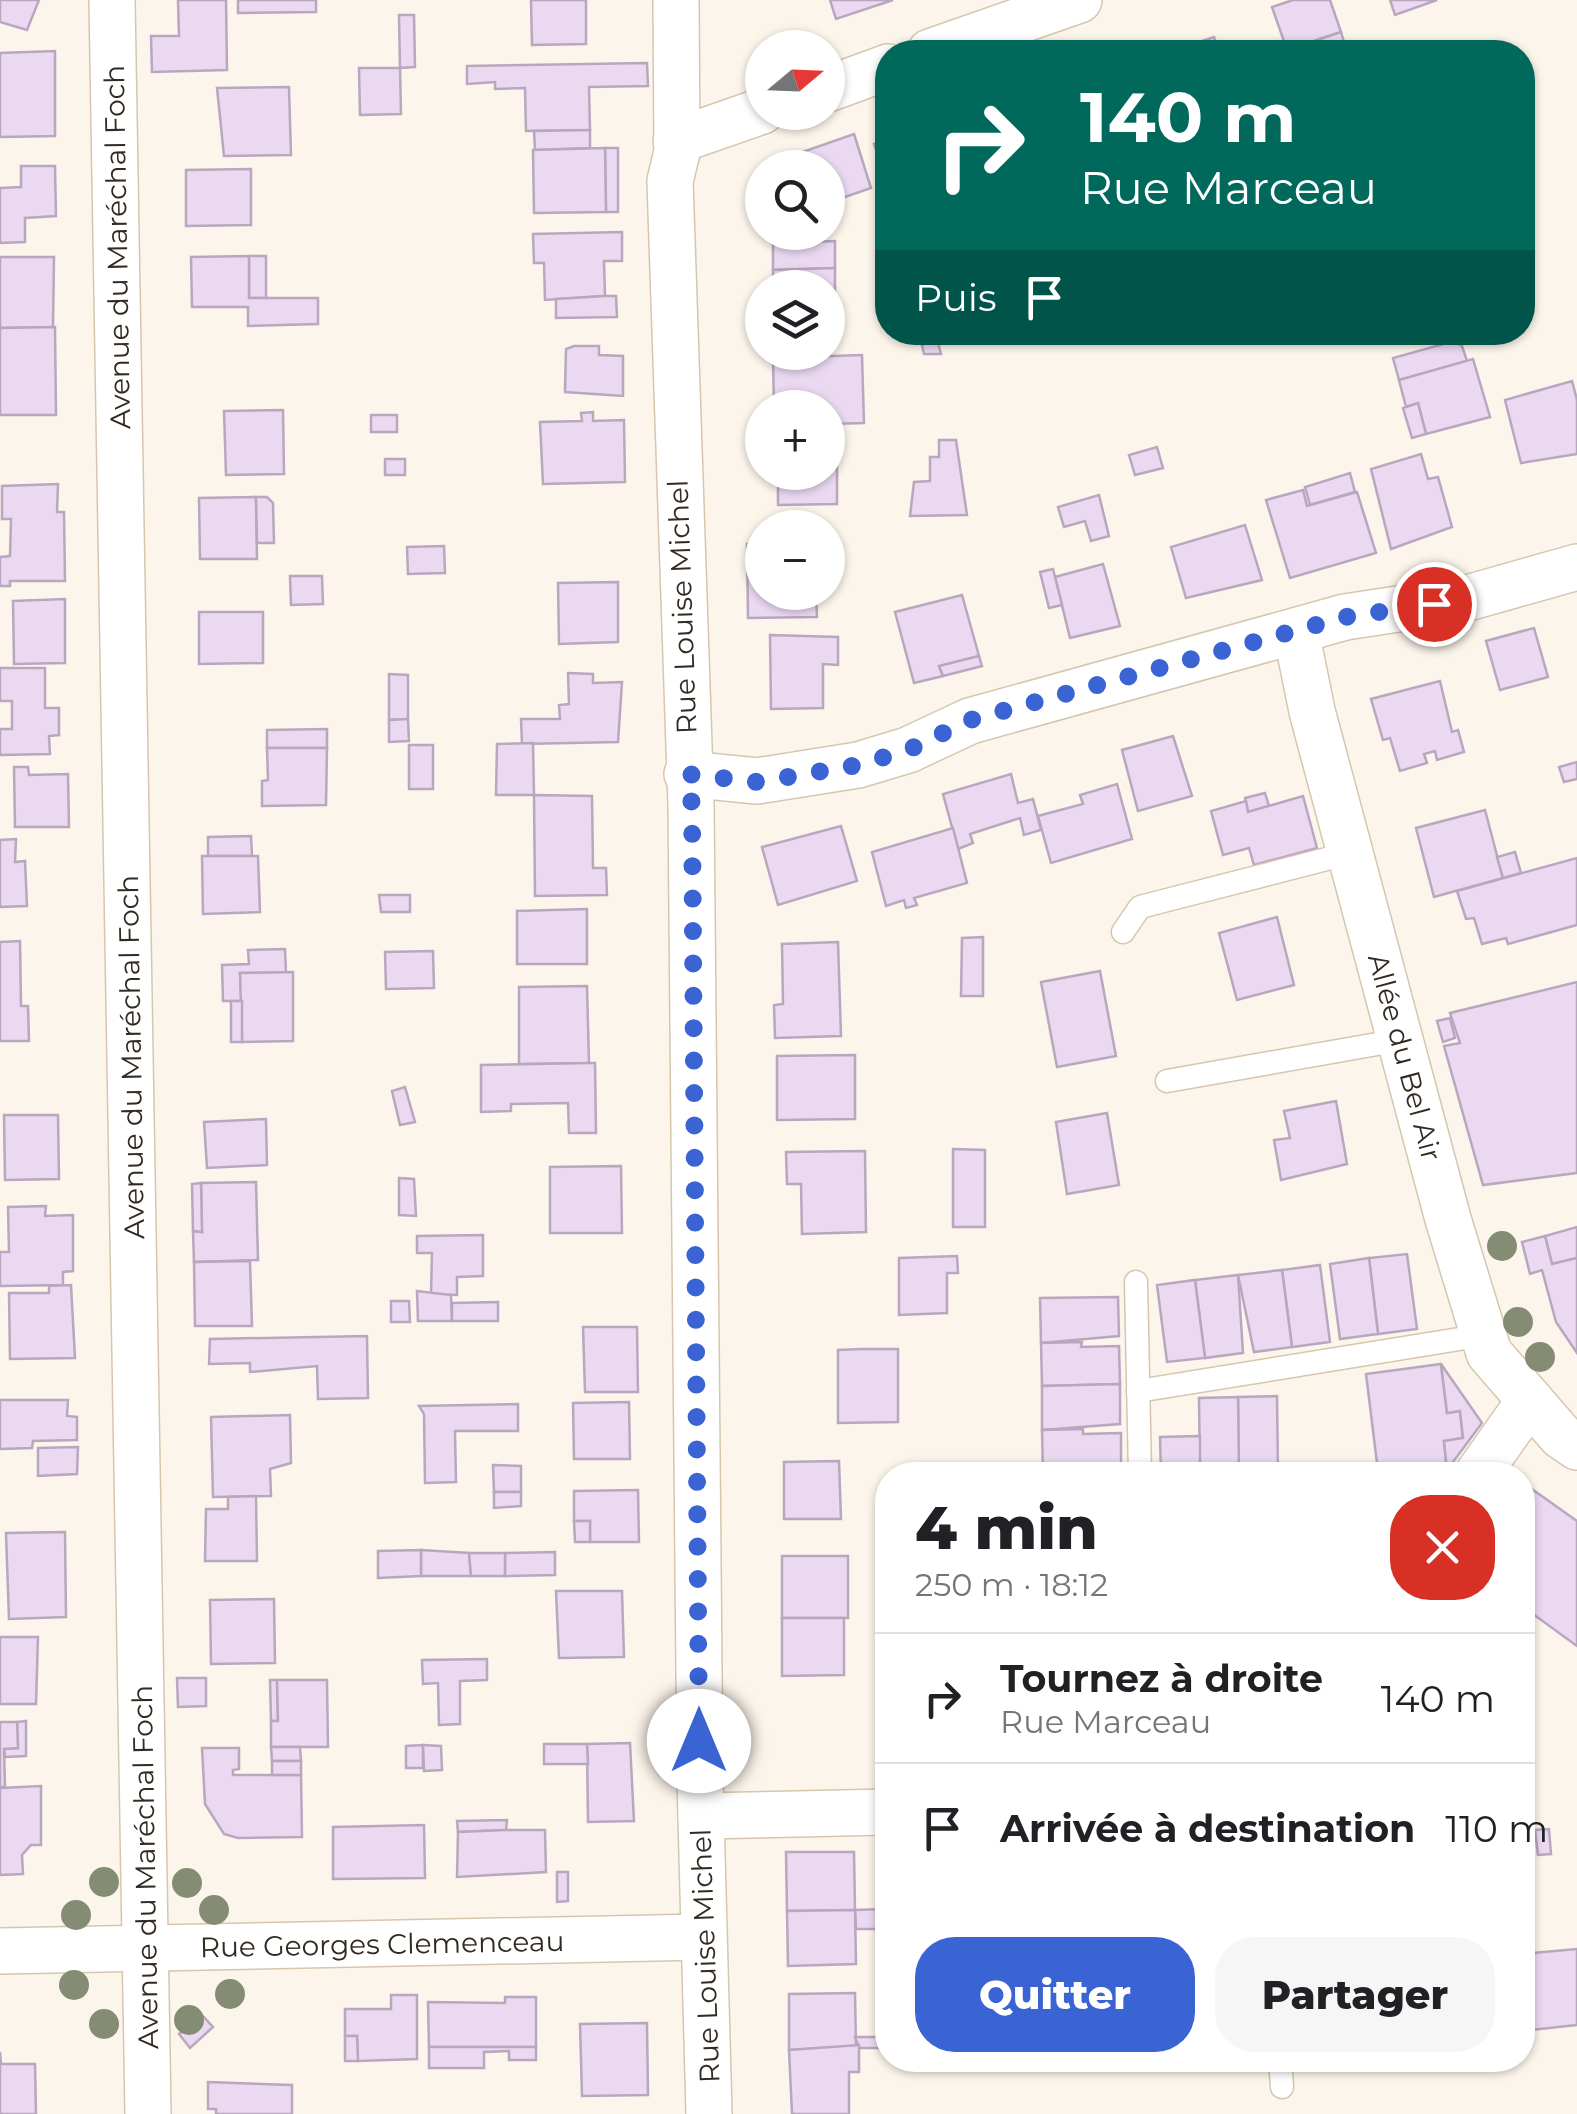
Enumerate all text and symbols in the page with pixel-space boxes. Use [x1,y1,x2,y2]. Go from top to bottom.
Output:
north arrow [745,30,845,130]
map controls [745,30,845,610]
street label: Avenue du Maréchal Foch [97,65,137,429]
text: 140 m [1080,74,1296,160]
icon: right [915,80,1045,210]
button: search [745,150,845,250]
text: Rue Marceau [1080,160,1377,215]
button: layers [745,270,845,370]
icon: arrive [1017,270,1072,325]
text: Puis [915,274,997,321]
button: + [745,390,845,490]
street label: Rue Louise Michel [661,479,703,735]
button: − [745,510,845,610]
pin [1392,562,1477,647]
icon: arrive [1407,577,1462,632]
street label: Avenue du Maréchal Foch [111,875,151,1239]
street label: Allée du Bel Air [1361,950,1449,1164]
text: 4 min [915,1491,1098,1564]
button: close [1390,1495,1495,1600]
text: 250 m · 18:12 [915,1565,1108,1604]
text: Tournez à droite [1000,1655,1323,1702]
icon: right [915,1671,970,1726]
text: 140 m [1381,1675,1495,1722]
street label: Avenue du Maréchal Foch [125,1685,165,2049]
position arrow [647,1689,751,1793]
text: Rue Marceau [1000,1702,1211,1741]
icon: arrive [915,1801,970,1856]
text: Arrivée à destination [1000,1805,1415,1852]
text: 110 m [1445,1805,1548,1852]
street label: Rue Louise Michel [684,1828,726,2084]
street label: Rue Georges Clemenceau [199,1924,565,1964]
button: Quitter [915,1937,1195,2052]
button: Partager [1215,1937,1495,2052]

